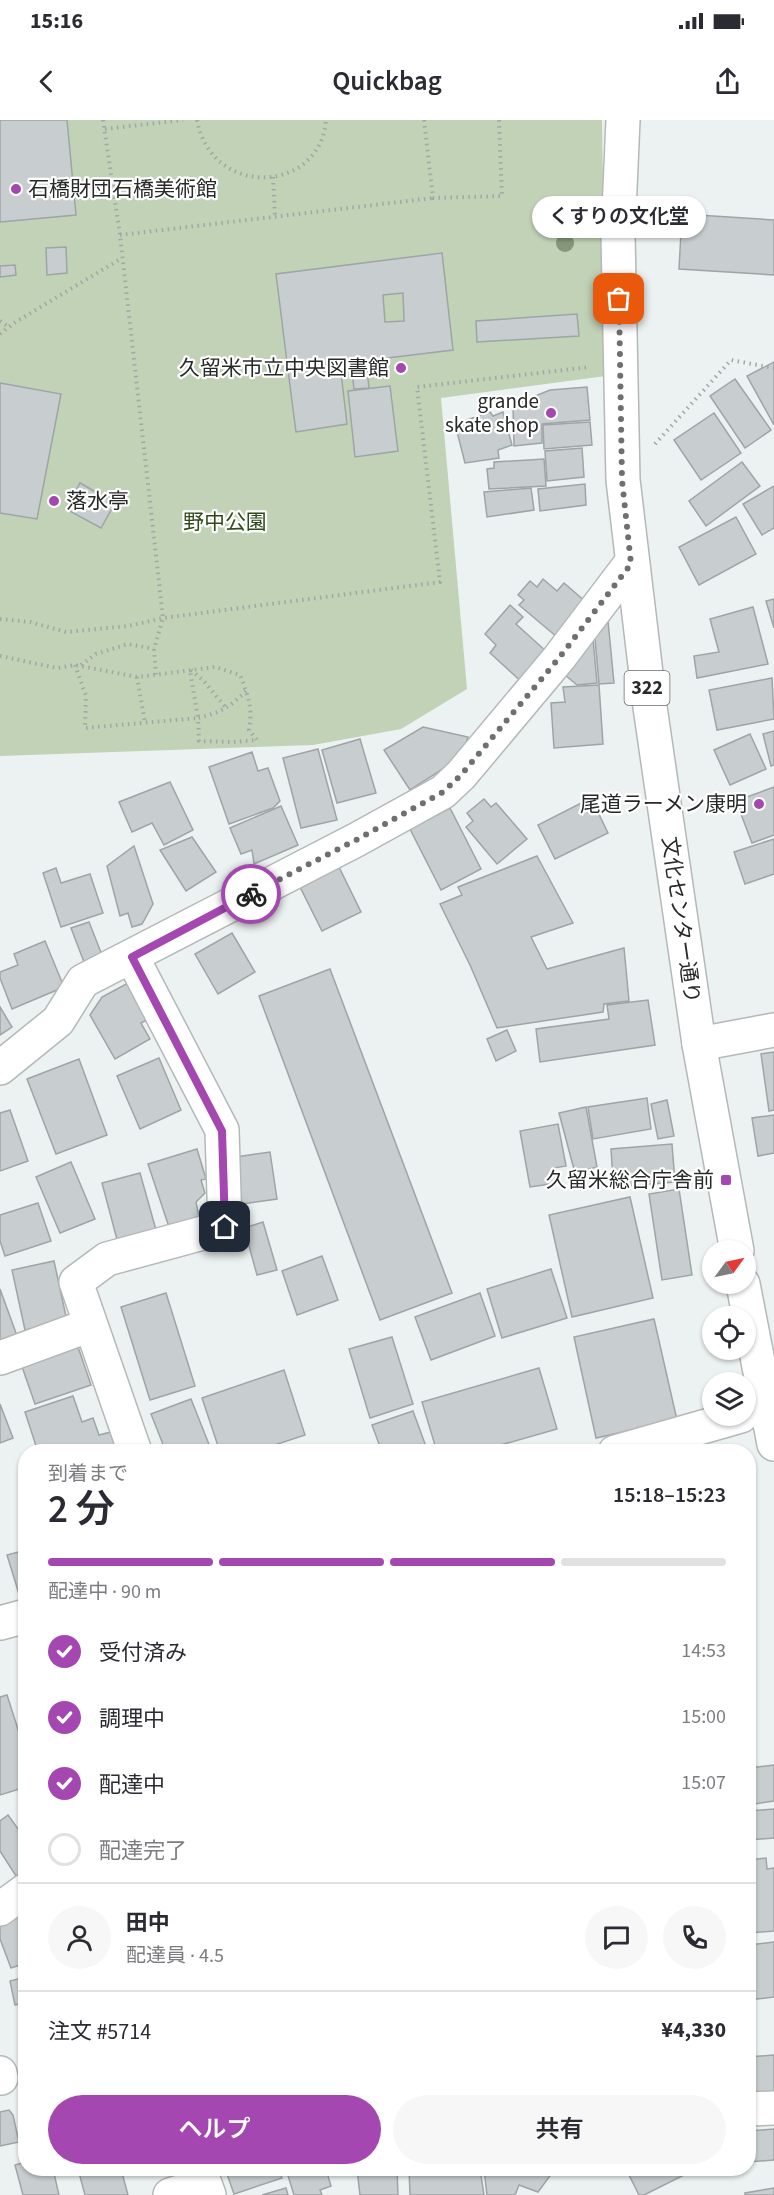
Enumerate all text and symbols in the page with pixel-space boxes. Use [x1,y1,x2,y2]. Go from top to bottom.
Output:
text: 15:16 [30,5,83,37]
text: Quickbag [332,62,442,101]
icon: back [30,65,63,98]
icon: share [711,65,744,98]
place label: 石橋財団石橋美術館 [28,174,217,204]
marker: 石橋財団石橋美術館 [9,182,23,196]
callout: くすりの文化堂 [532,197,706,239]
text: くすりの文化堂 [549,203,689,231]
pin [593,273,644,324]
icon: bag [602,282,635,315]
place label: 久留米市立中央図書館 [179,353,389,383]
marker: 久留米市立中央図書館 [394,361,408,375]
place label: grande skate shop [445,386,539,440]
marker: grande skate shop [544,406,558,420]
place label: 落水亭 [66,486,129,516]
marker: 落水亭 [47,494,61,508]
park label: 野中公園 [183,507,267,537]
road number: 322 [624,671,670,705]
place label: 尾道ラーメン康明 [580,789,747,819]
marker: 尾道ラーメン康明 [752,797,766,811]
street label: 文化センター通り [654,835,708,1005]
courier [221,864,281,924]
icon: bike [235,878,268,911]
place label: 久留米総合庁舎前 [546,1165,714,1195]
marker: 久留米総合庁舎前 [719,1173,733,1187]
pin [199,1201,250,1252]
icon: home [208,1210,241,1243]
north arrow [702,1240,756,1294]
map controls [702,1240,756,1426]
button: locate [702,1306,756,1360]
button: layers [702,1372,756,1426]
text: 到着まで [48,1460,128,1488]
text: 15:18–15:23 [613,1479,726,1511]
text: 2 分 [48,1482,115,1538]
text: 配達中 · 90 m [48,1578,161,1606]
icon: check [48,1635,81,1668]
text: 受付済み [99,1637,187,1669]
text: 14:53 [681,1637,726,1665]
icon: check [48,1701,81,1734]
text: 調理中 [99,1703,165,1735]
text: 15:00 [681,1703,726,1731]
icon: check [48,1767,81,1800]
text: 配達中 [99,1769,165,1801]
text: 15:07 [681,1769,726,1797]
text: 配達完了 [99,1835,187,1867]
button: person [48,1906,111,1969]
button: chat [585,1906,648,1969]
button: phone [663,1906,726,1969]
text: 田中 [126,1907,170,1939]
text: 配達員 · 4.5 [126,1942,224,1970]
text: ¥4,330 [661,2014,726,2046]
text: 注文 #5714 [48,2016,151,2048]
button: ヘルプ [48,2095,381,2164]
button: 共有 [393,2095,726,2164]

